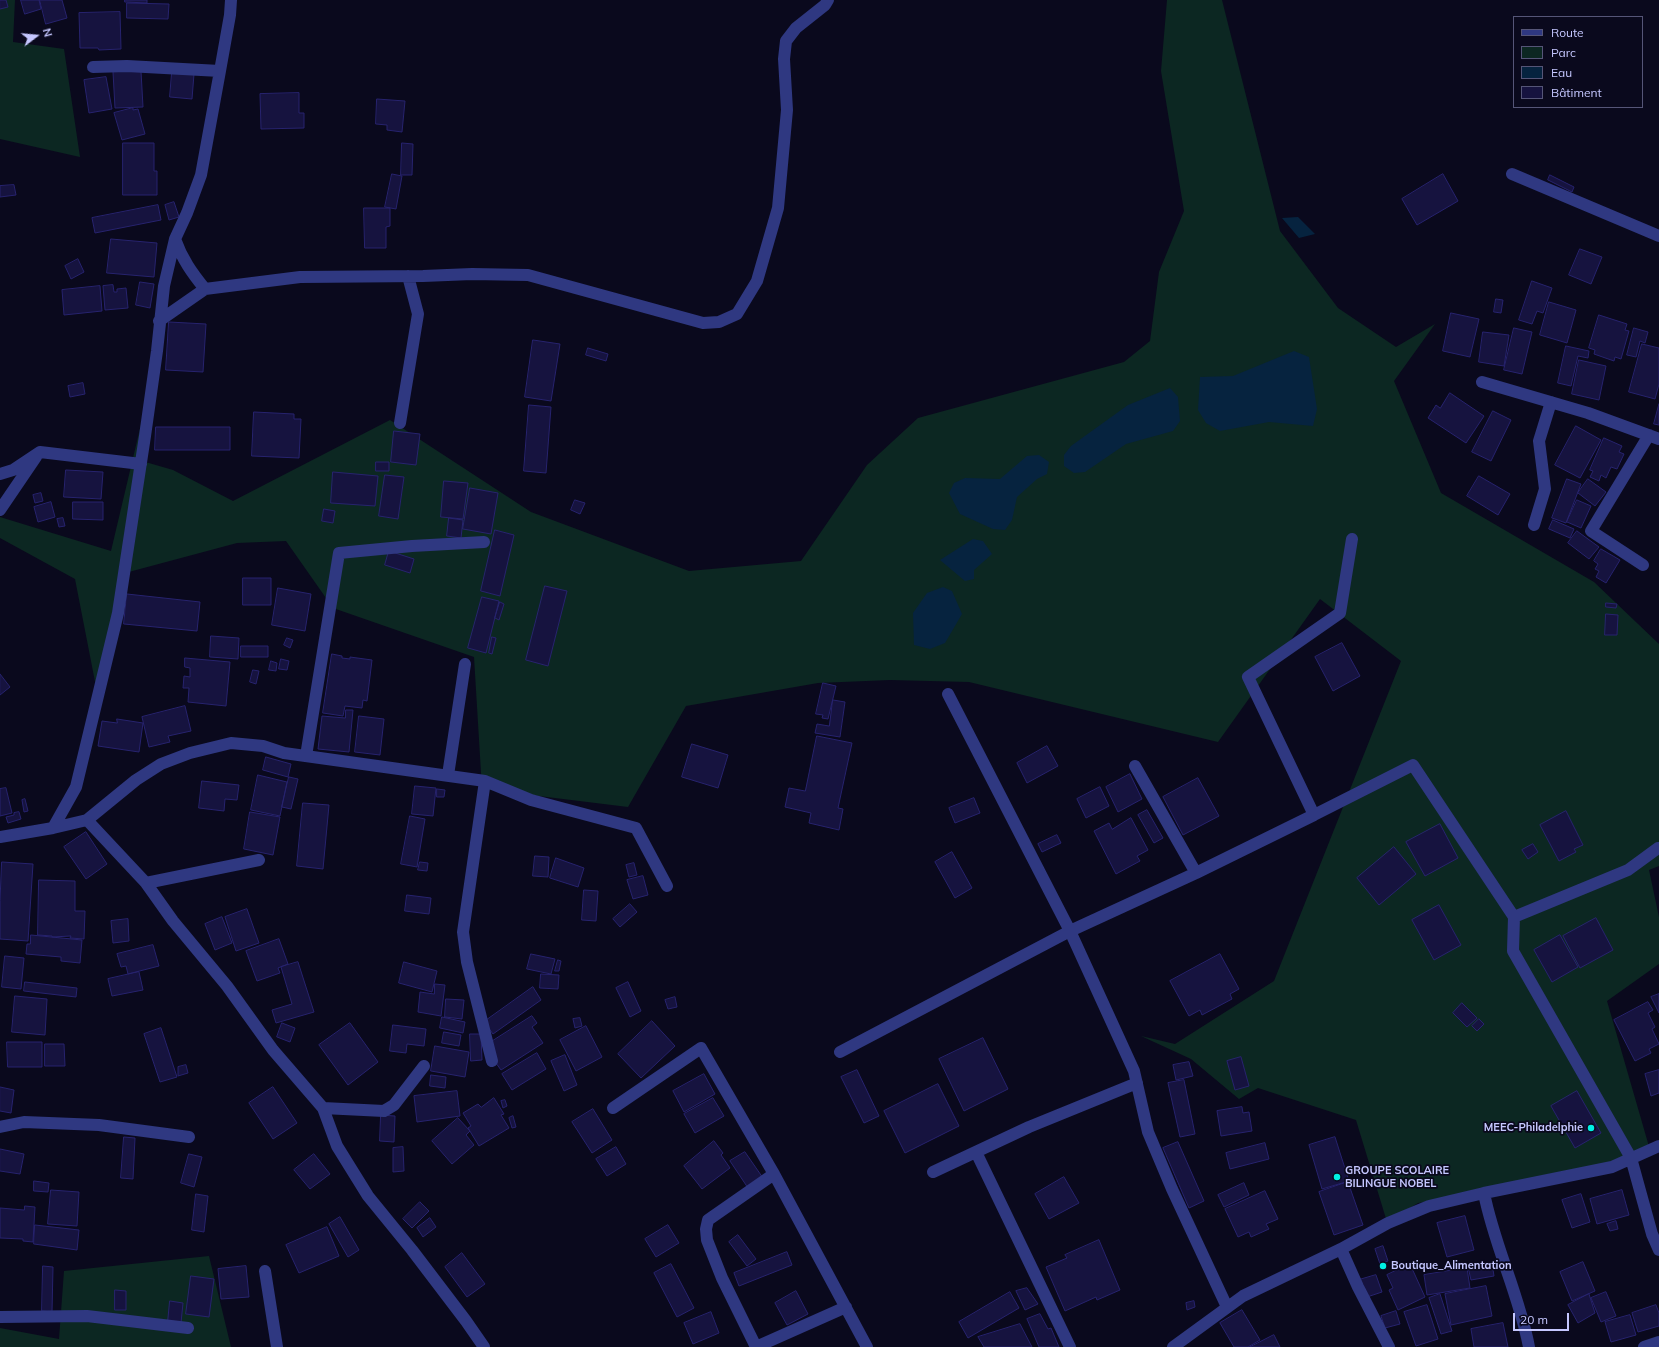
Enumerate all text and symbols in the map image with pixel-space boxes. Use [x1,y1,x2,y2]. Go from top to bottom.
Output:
north arrow [16,16,56,56]
legend [1513,16,1643,108]
text: Route [1551,25,1584,40]
text: N [40,27,55,39]
text: Parc [1551,45,1576,60]
text: Eau [1551,65,1572,80]
text: Bâtiment [1551,85,1602,100]
place label: MEEC-Philadelphie [1484,1121,1583,1135]
marker: MEEC-Philadelphie [1586,1123,1596,1133]
place label: GROUPE SCOLAIRE BILINGUE NOBEL [1345,1164,1449,1190]
marker: GROUPE SCOLAIRE BILINGUE NOBEL [1332,1172,1342,1182]
place label: Boutique_Alimentation [1391,1259,1512,1273]
marker: Boutique_Alimentation [1378,1261,1388,1271]
scale bar [1515,1305,1571,1331]
text: 20 m [1520,1312,1548,1327]

